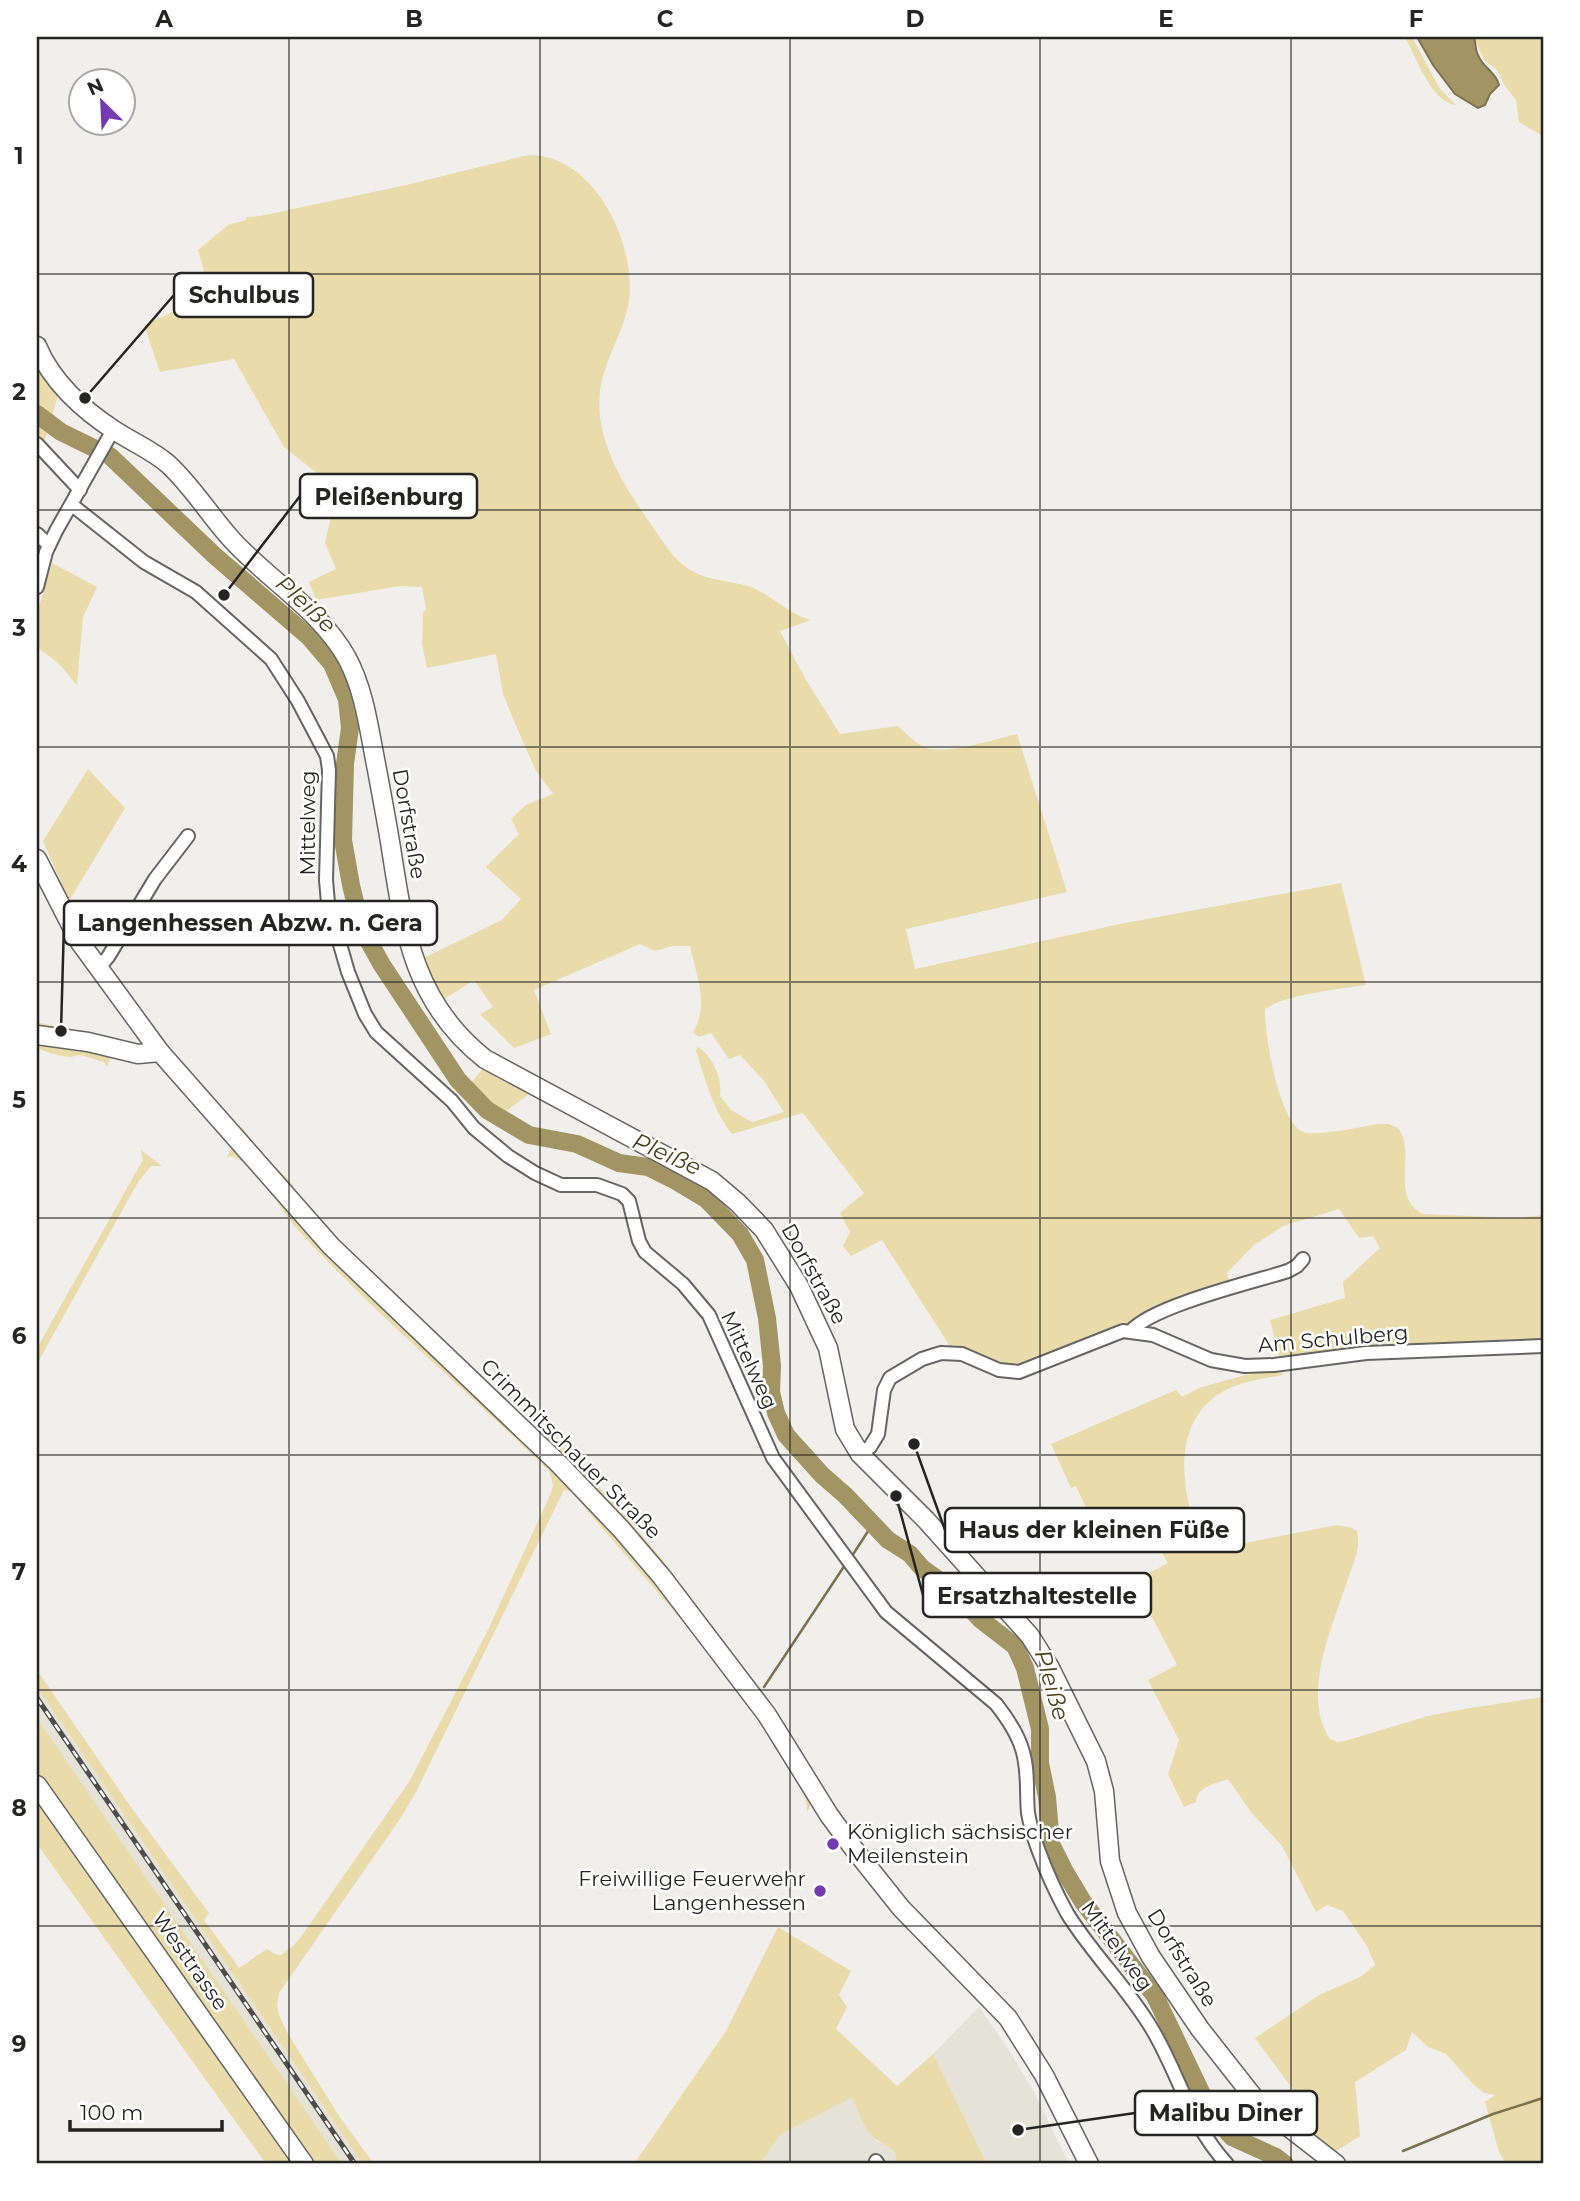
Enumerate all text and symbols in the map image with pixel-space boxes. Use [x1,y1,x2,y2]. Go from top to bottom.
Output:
text: A [154,5,173,33]
text: B [405,5,423,33]
text: C [657,5,674,33]
text: D [906,5,925,33]
text: E [1158,5,1174,33]
text: F [1409,5,1424,33]
north arrow [66,66,136,136]
text: N [84,73,107,101]
text: 1 [14,142,24,170]
callout: Schulbus [174,273,313,317]
text: Schulbus [189,281,299,309]
text: 2 [12,378,26,406]
callout: Pleißenburg [300,474,477,518]
text: Pleißenburg [314,483,464,511]
water label: Pleiße [270,569,342,639]
text: 3 [11,614,26,642]
street label: Dorfstraße [388,767,431,881]
street label: Mittelweg [295,770,320,876]
text: 4 [11,850,27,878]
callout: Langenhessen Abzw. n. Gera [64,901,437,945]
text: Langenhessen Abzw. n. Gera [77,909,423,937]
text: 5 [12,1086,26,1114]
water label: Pleiße [628,1127,706,1181]
street label: Dorfstraße [776,1219,852,1329]
street label: Mittelweg [716,1307,783,1413]
street label: Am Schulberg [1257,1319,1409,1358]
text: 6 [12,1322,27,1350]
street label: Crimmitschauer Straße [476,1353,667,1544]
callout: Haus der kleinen Füße [945,1508,1244,1552]
text: Haus der kleinen Füße [958,1516,1230,1544]
text: 7 [12,1558,26,1586]
callout: Ersatzhaltestelle [923,1573,1151,1617]
text: Ersatzhaltestelle [937,1582,1137,1610]
water label: Pleiße [1029,1647,1075,1723]
text: 8 [11,1794,27,1822]
place label: Königlich sächsischer Meilenstein [847,1819,1073,1868]
marker: Königlich sächsischer Meilenstein [825,1836,841,1852]
place label: Freiwillige Feuerwehr Langenhessen [578,1866,806,1915]
marker: Freiwillige Feuerwehr Langenhessen [812,1883,828,1899]
street label: Mittelweg [1076,1896,1159,1996]
street label: Dorfstraße [1142,1904,1223,2012]
street label: Westtrasse [147,1906,234,2015]
text: 9 [12,2030,26,2058]
scale bar [70,2089,222,2133]
callout: Malibu Diner [1135,2091,1317,2135]
text: Malibu Diner [1149,2099,1303,2127]
text: 100 m [80,2100,143,2125]

